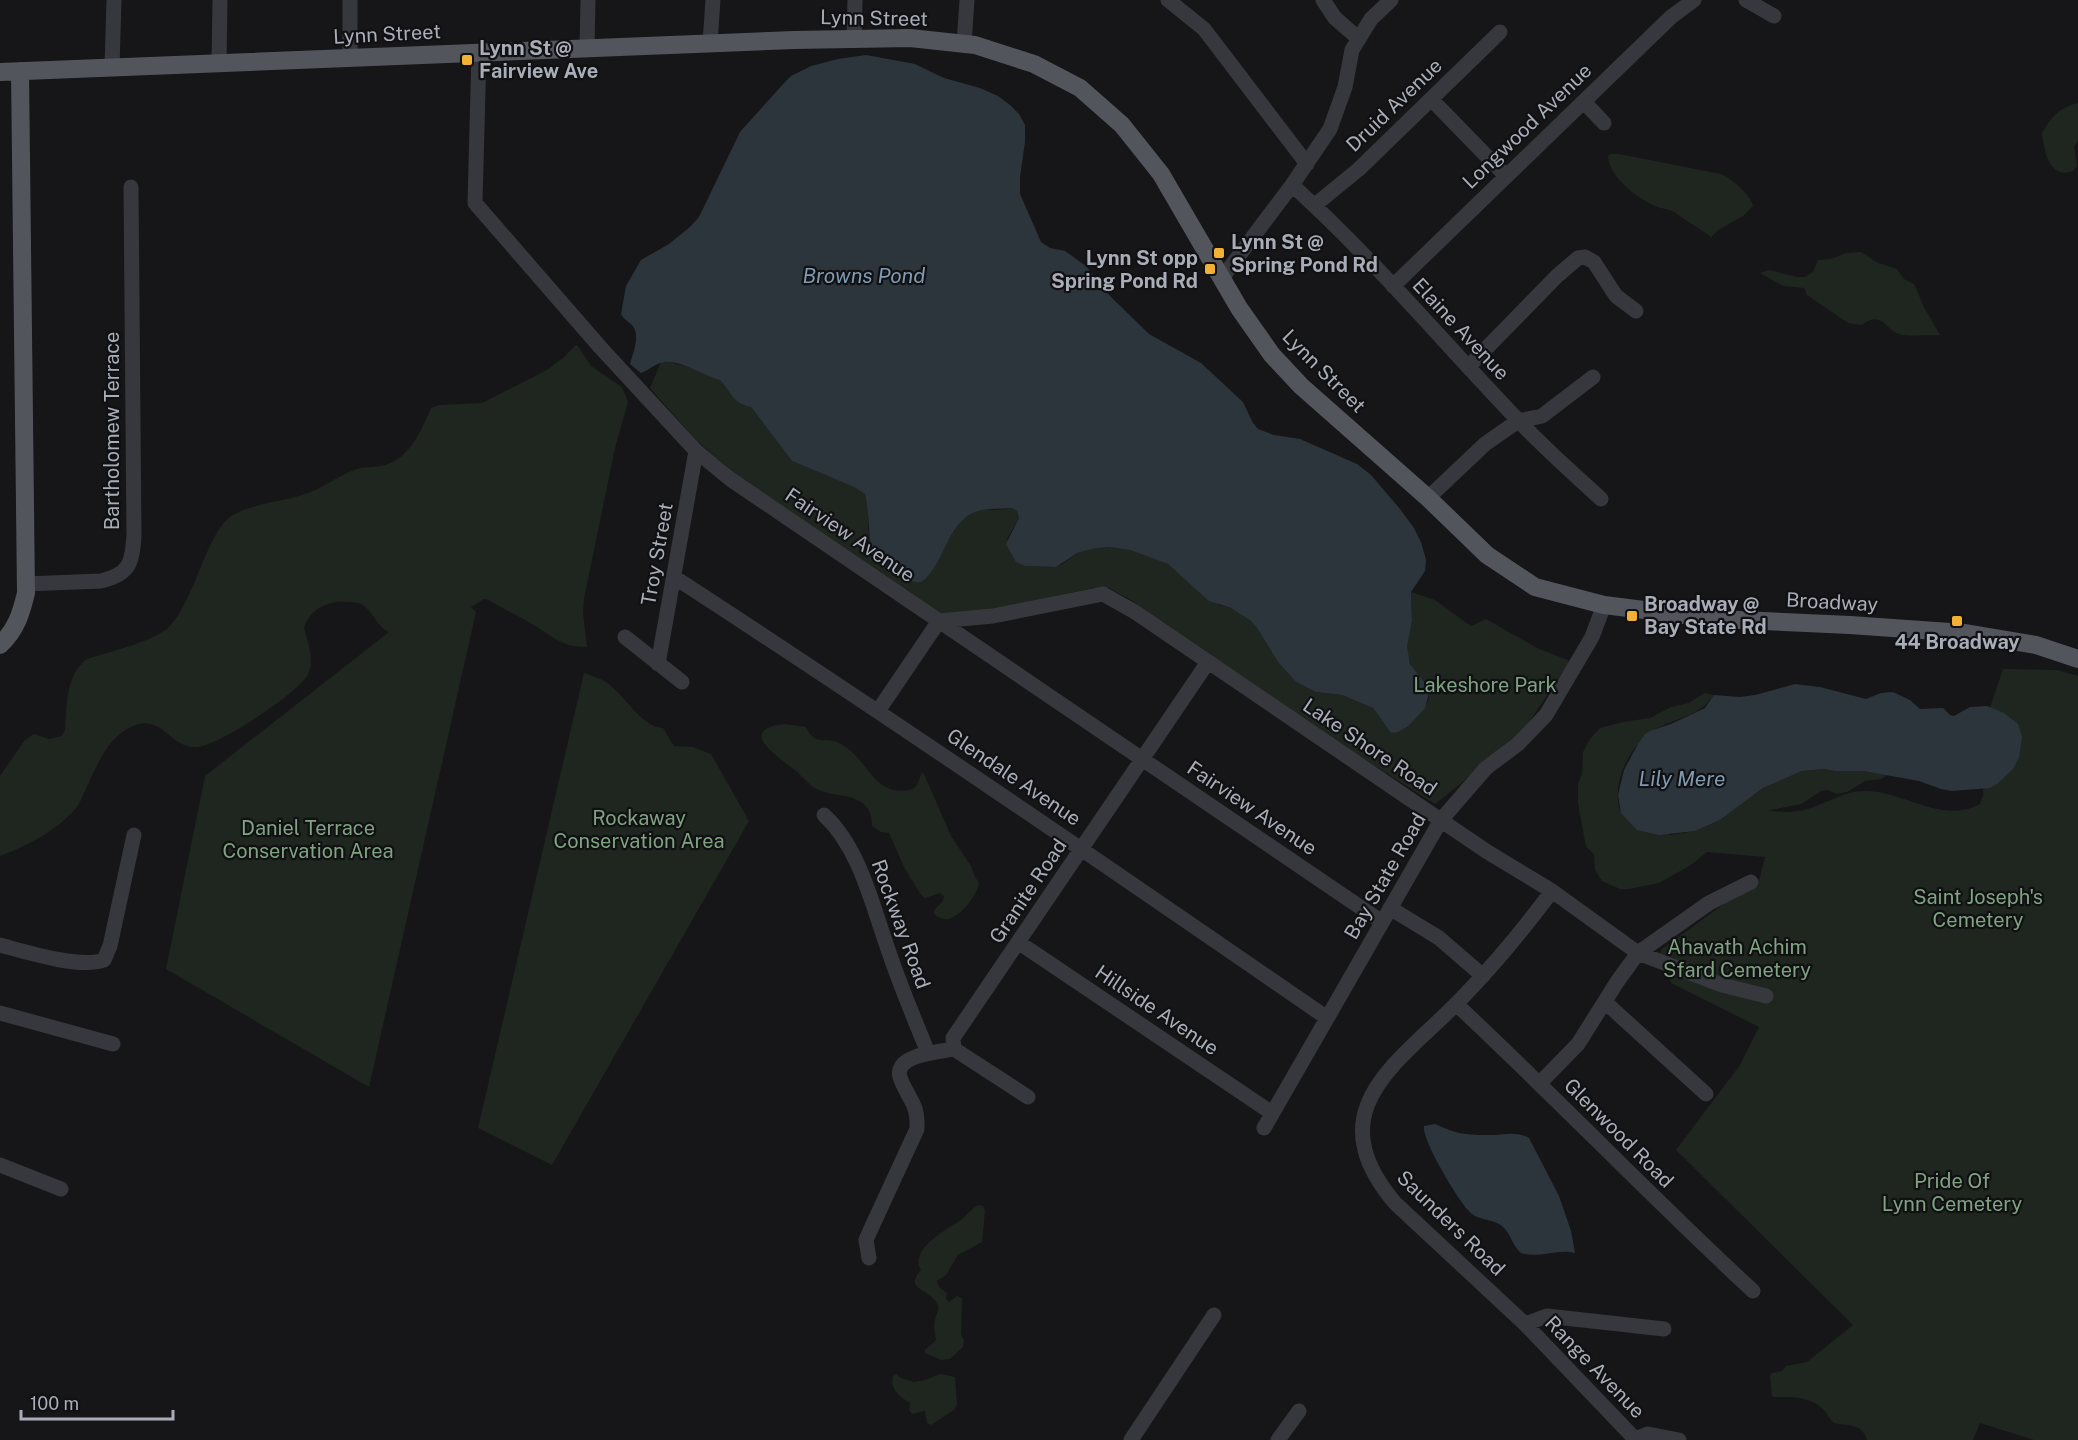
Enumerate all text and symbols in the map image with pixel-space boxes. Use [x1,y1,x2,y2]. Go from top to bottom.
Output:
street label: Lynn Street [820,5,928,31]
street label: Lynn Street [333,19,441,49]
place label: Lynn St @ Fairview Ave [479,36,598,83]
marker: Lynn St @ Fairview Ave [460,53,474,67]
street label: Druid Avenue [1341,53,1447,157]
street label: Longwood Avenue [1458,58,1596,194]
place label: Lynn St @ Spring Pond Rd [1231,230,1378,277]
place label: Lynn St opp Spring Pond Rd [1051,246,1198,293]
marker: Lynn St @ Spring Pond Rd [1212,246,1226,260]
marker: Lynn St opp Spring Pond Rd [1203,262,1217,276]
water label: Browns Pond [803,263,925,288]
street label: Elaine Avenue [1408,273,1514,385]
street label: Lynn Street [1277,324,1371,418]
street label: Bartholomew Terrace [100,332,124,530]
street label: Fairview Avenue [781,483,919,587]
street label: Troy Street [636,501,678,607]
street label: Broadway [1785,588,1879,616]
place label: Broadway @ Bay State Rd [1644,592,1767,639]
marker: Broadway @ Bay State Rd [1625,609,1639,623]
marker: 44 Broadway [1950,614,1964,628]
place label: 44 Broadway [1894,630,2020,654]
park label: Lakeshore Park [1413,673,1557,697]
street label: Lake Shore Road [1298,693,1442,801]
street label: Glendale Avenue [942,723,1086,831]
street label: Fairview Avenue [1183,756,1321,860]
water label: Lily Mere [1639,766,1725,791]
park label: Rockaway Conservation Area [553,806,725,853]
street label: Bay State Road [1339,809,1431,943]
park label: Daniel Terrace Conservation Area [222,816,394,863]
street label: Granite Road [984,834,1072,948]
street label: Rockway Road [867,856,935,992]
park label: Saint Joseph's Cemetery [1913,885,2043,932]
park label: Ahavath Achim Sfard Cemetery [1663,935,1811,982]
street label: Hillside Avenue [1091,960,1223,1060]
street label: Glenwood Road [1559,1073,1679,1193]
street label: Saunders Road [1392,1165,1510,1281]
park label: Pride Of Lynn Cemetery [1882,1169,2022,1216]
street label: Range Avenue [1540,1311,1650,1423]
scale bar [21,1383,172,1421]
text: 100 m [30,1393,79,1414]

